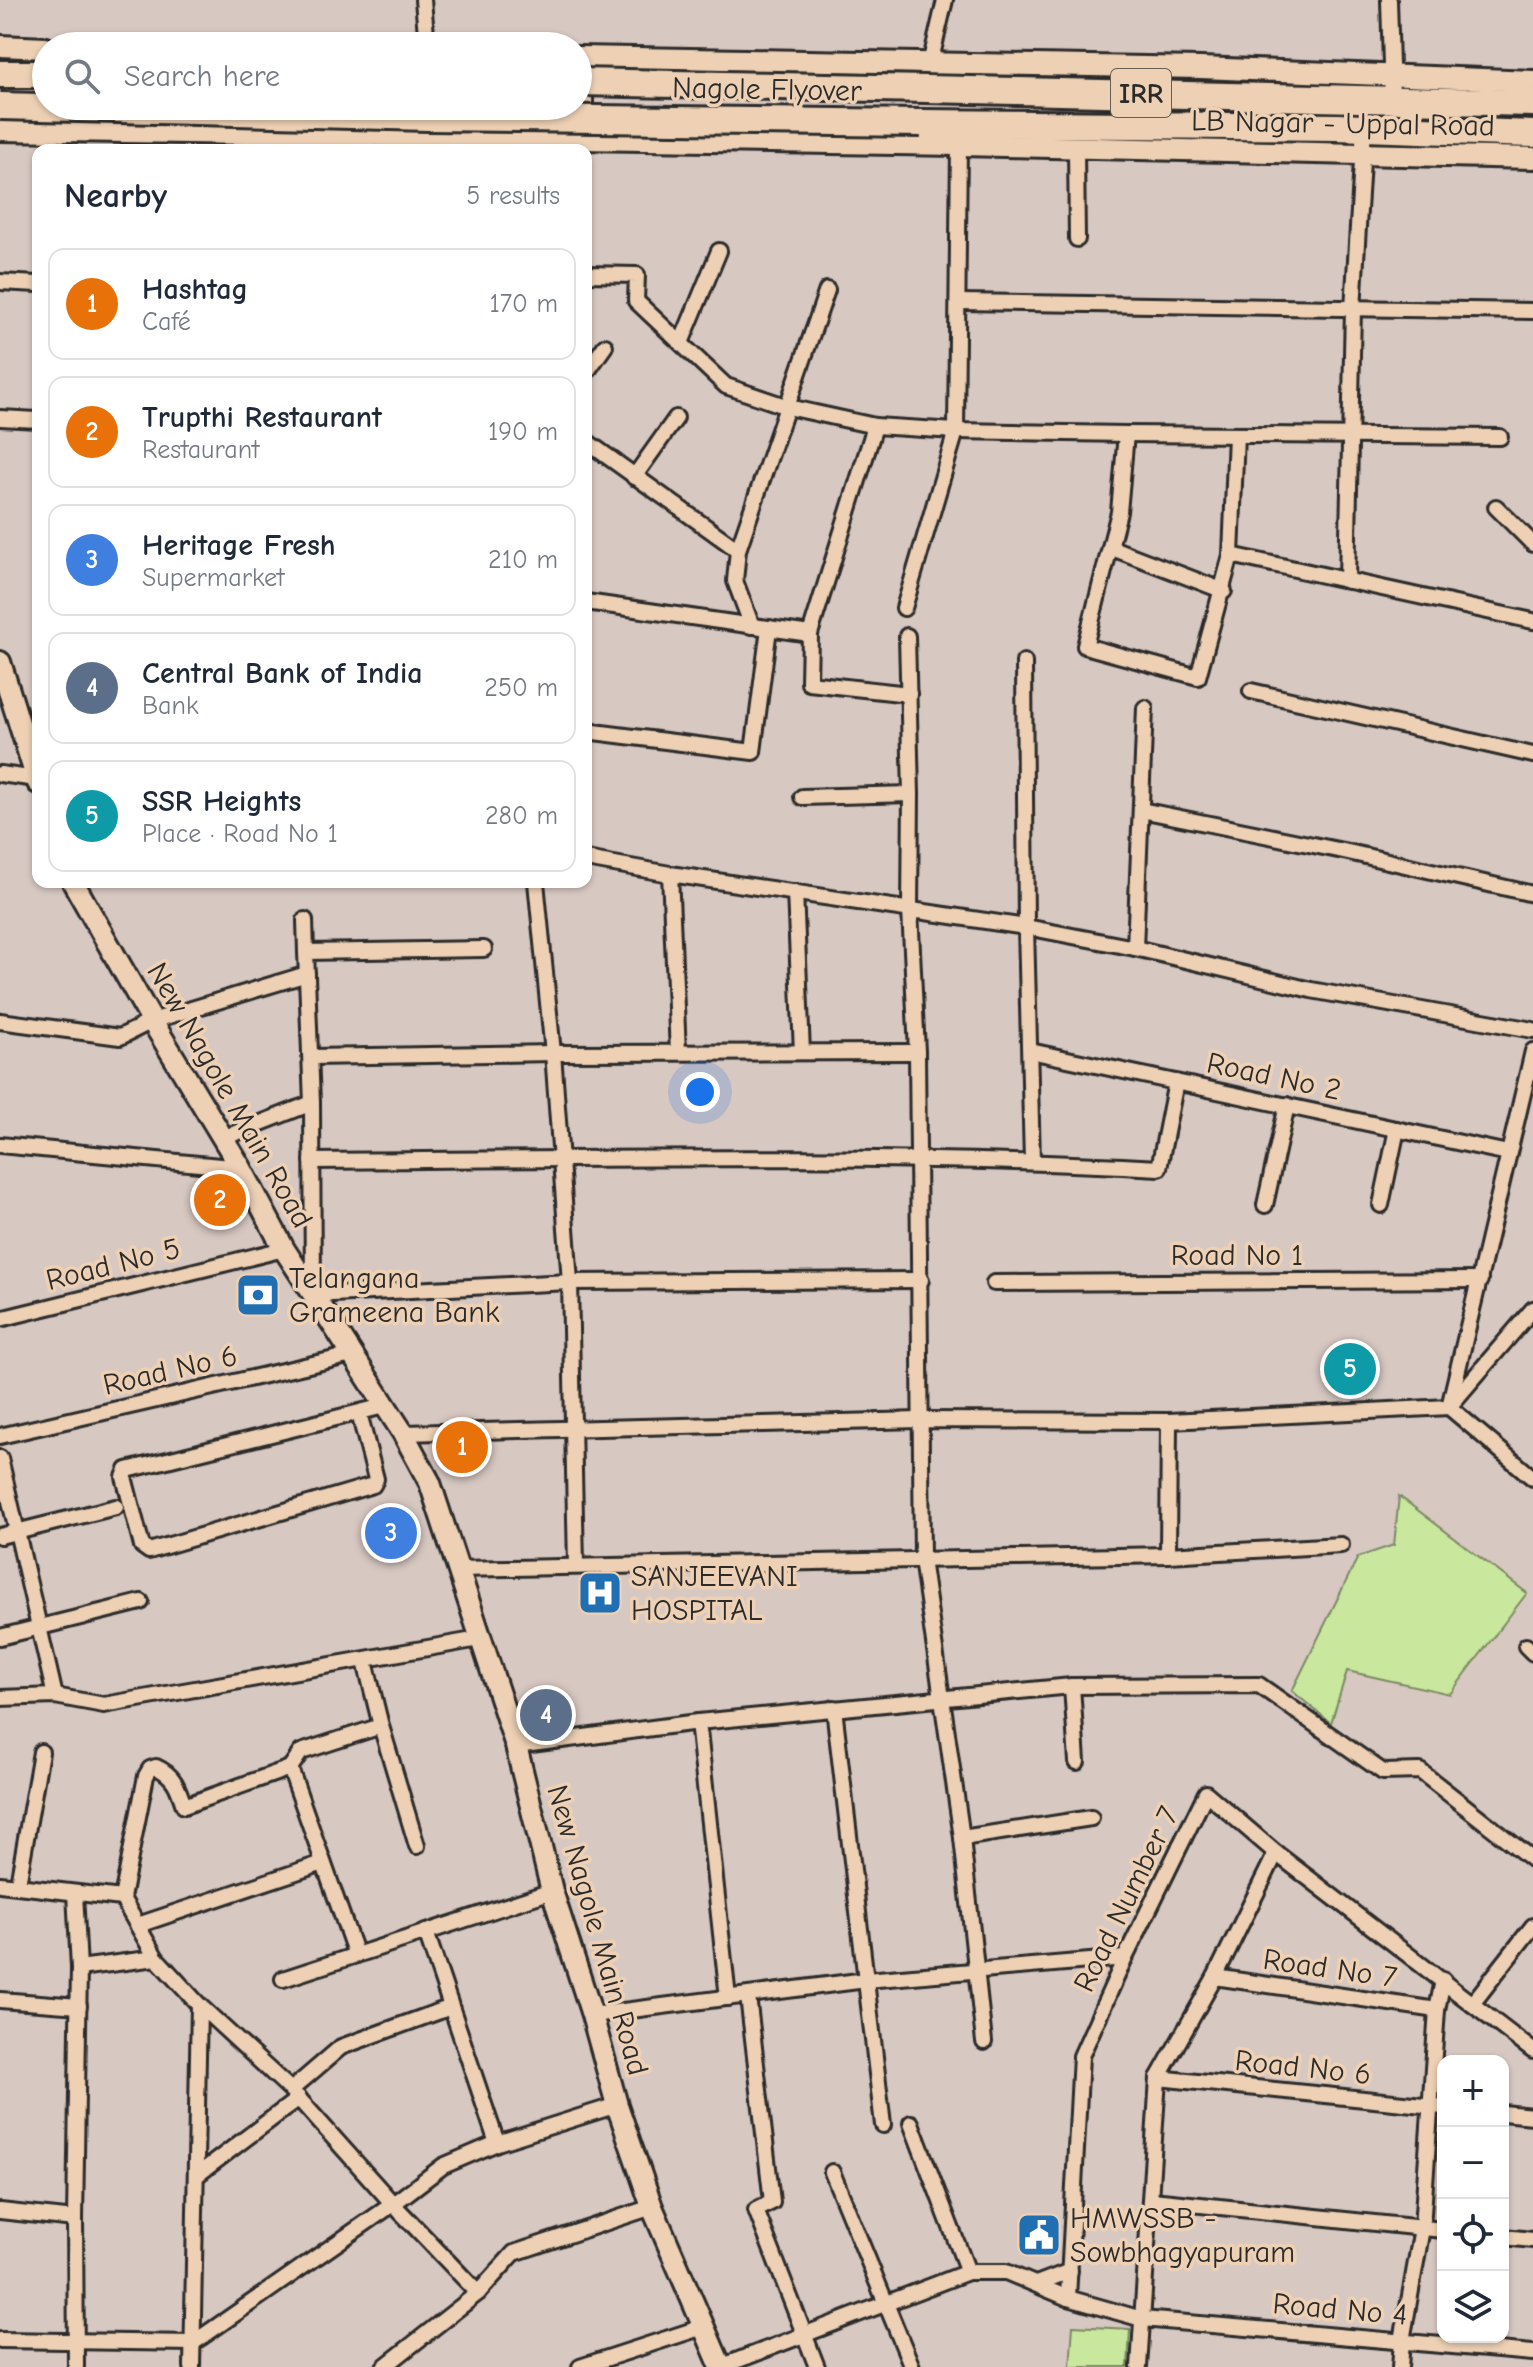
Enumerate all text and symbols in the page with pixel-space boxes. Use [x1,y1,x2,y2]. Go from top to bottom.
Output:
search box [32,32,592,120]
icon: search [60,54,104,98]
text: Search here [124,59,280,94]
road number: IRR [1111,69,1171,117]
street label: Nagole Flyover [672,70,862,109]
street label: LB Nagar - Uppal Road [1191,103,1495,144]
text: Nearby [64,176,167,216]
text: 5 results [466,181,560,211]
text: Hashtag [142,272,248,307]
text: 1 [87,289,97,319]
text: 170 m [489,289,558,319]
text: Café [142,307,191,337]
text: Trupthi Restaurant [142,400,382,435]
text: 2 [86,417,98,447]
text: 190 m [488,417,558,447]
text: Restaurant [142,435,259,465]
text: Heritage Fresh [142,528,336,563]
text: 3 [86,545,98,575]
text: 210 m [488,545,558,575]
text: Supermarket [142,563,285,593]
text: Central Bank of India [142,656,423,691]
text: 4 [86,673,98,703]
text: 250 m [484,673,558,703]
text: Bank [142,691,199,721]
text: SSR Heights [142,784,301,819]
text: 5 [85,801,99,831]
text: 280 m [485,801,558,831]
text: Place · Road No 1 [142,819,338,849]
street label: New Nagole Main Road [139,957,320,1234]
street label: Road No 2 [1204,1045,1344,1108]
your location [680,1072,720,1112]
pin: 2 [194,1170,246,1230]
street label: Road No 5 [43,1231,184,1298]
street label: Road No 1 [1171,1238,1303,1273]
place label: Telangana Grameena Bank [289,1261,500,1330]
bank icon: Telangana Grameena Bank [234,1271,282,1319]
street label: Road No 6 [100,1338,241,1403]
pin: 5 [1324,1339,1376,1399]
pin: 1 [436,1417,488,1477]
pin: 3 [365,1503,417,1563]
place label: SANJEEVANI HOSPITAL [631,1559,798,1628]
hospital icon: SANJEEVANI HOSPITAL [576,1569,624,1617]
pin: 4 [520,1685,572,1745]
street label: New Nagole Main Road [539,1781,656,2079]
street label: Road Number 7 [1066,1801,1186,1998]
street label: Road No 7 [1261,1942,1399,1995]
street label: Road No 6 [1233,2043,1373,2092]
map controls [1437,2055,1509,2343]
button: + [1437,2055,1509,2127]
button: − [1437,2127,1509,2199]
button: locate [1437,2199,1509,2271]
place label: HMWSSB - Sowbhagyapuram [1070,2201,1295,2270]
public building icon: HMWSSB - Sowbhagyapuram [1015,2211,1063,2259]
button: layers [1437,2271,1509,2343]
street label: Road No 4 [1271,2286,1409,2333]

